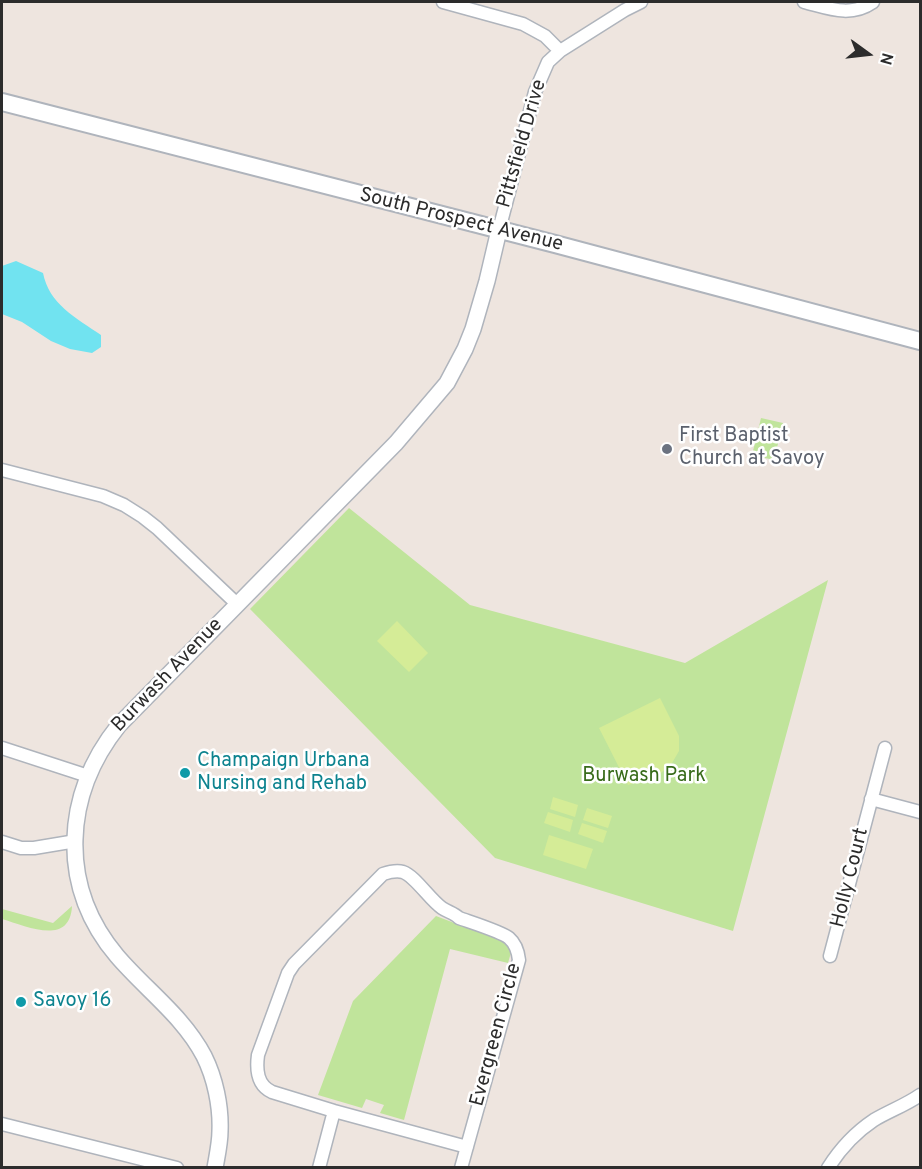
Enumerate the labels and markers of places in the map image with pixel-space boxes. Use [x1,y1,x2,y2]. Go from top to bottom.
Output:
place label: First Baptist Church at Savoy [679,425,825,472]
marker: First Baptist Church at Savoy [660,442,674,456]
place label: Champaign Urbana Nursing and Rehab [197,750,369,797]
marker: Champaign Urbana Nursing and Rehab [178,766,192,780]
place label: Savoy 16 [33,990,111,1014]
marker: Savoy 16 [14,995,28,1009]

